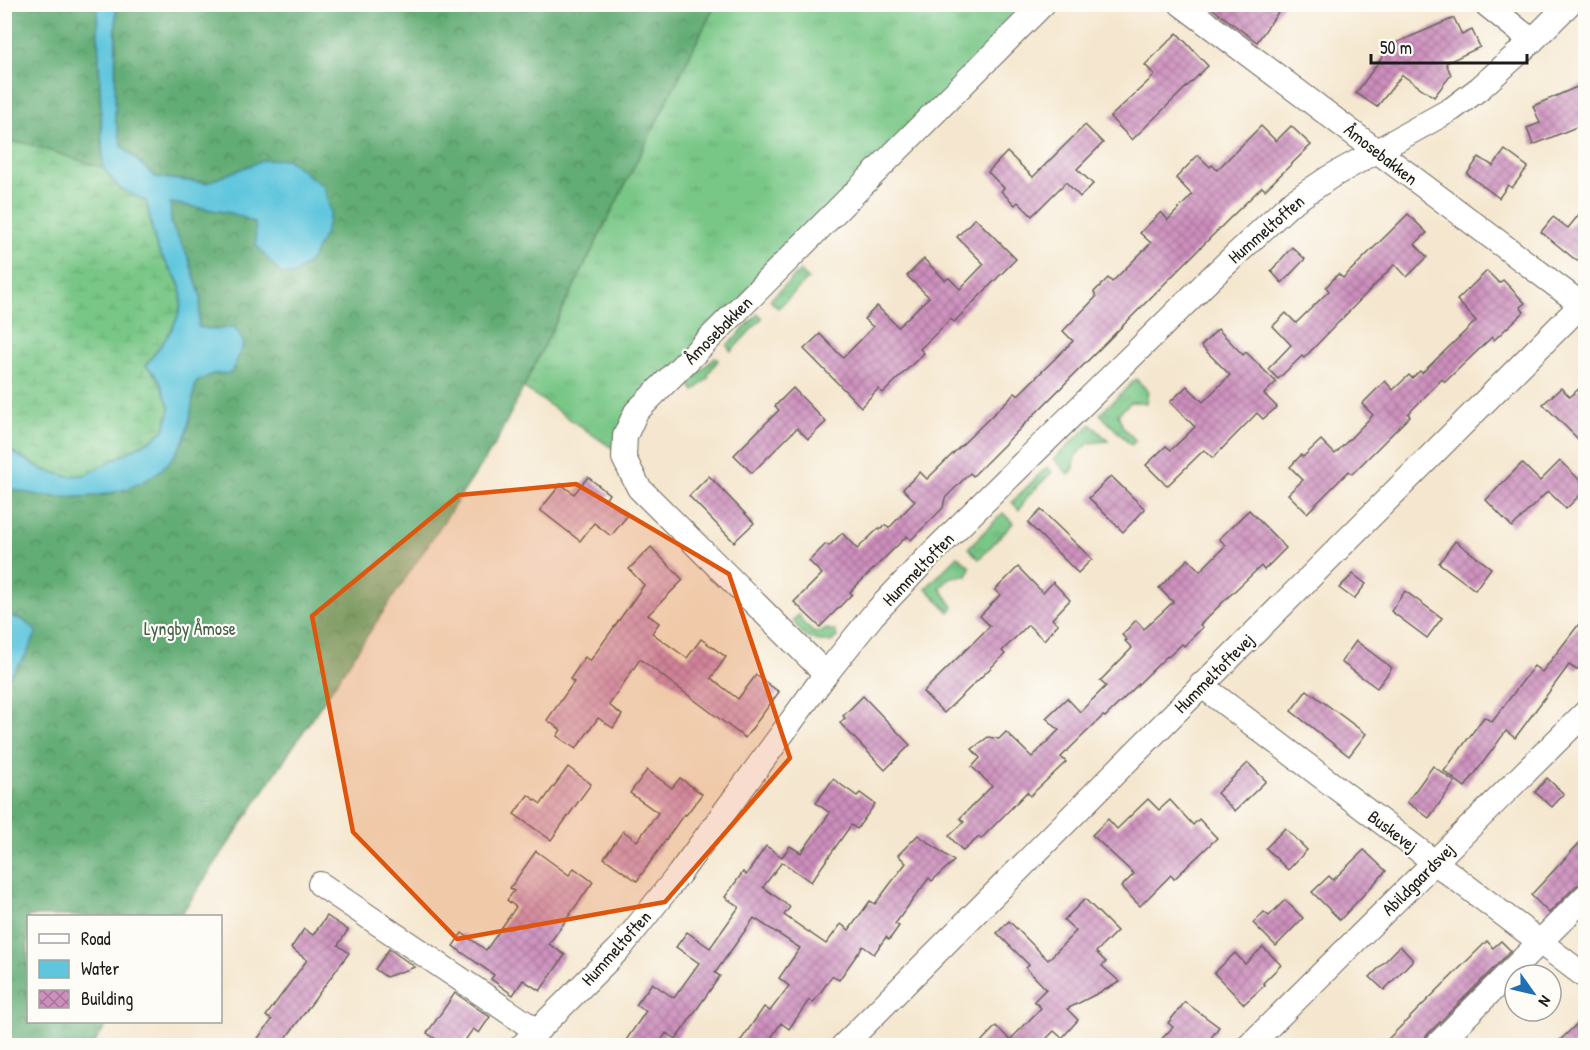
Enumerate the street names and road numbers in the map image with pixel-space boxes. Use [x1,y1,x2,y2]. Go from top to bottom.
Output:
street label: Åmosebakken [1339,117,1423,191]
street label: Hummeltoften [1223,189,1309,269]
street label: Åmosebakken [678,290,758,370]
street label: Hummeltoften [877,527,959,611]
street label: Hummeltoftevej [1168,627,1260,719]
street label: Buskevej [1363,804,1423,858]
street label: Abildgaardsvej [1376,837,1460,921]
street label: Hummeltoften [575,905,657,991]

